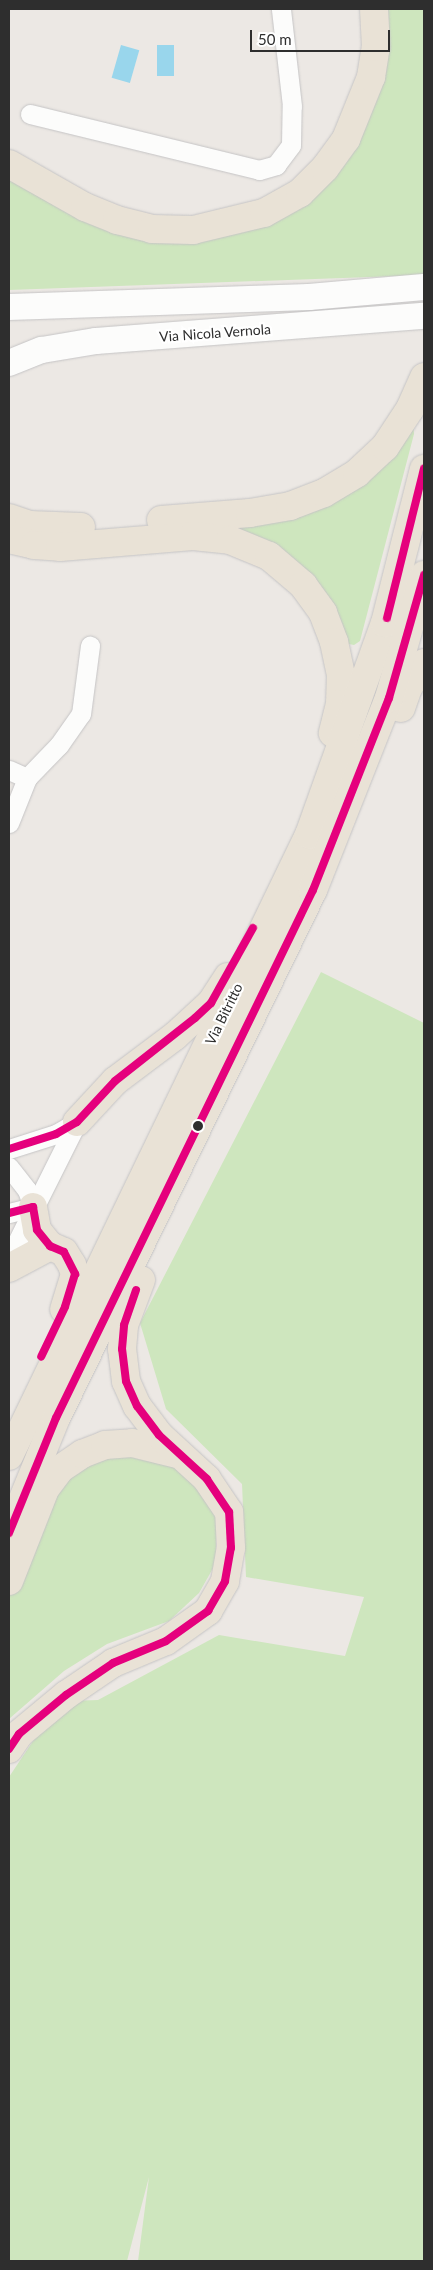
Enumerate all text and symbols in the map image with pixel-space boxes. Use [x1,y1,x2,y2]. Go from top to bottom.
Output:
scale bar [253,20,393,52]
text: 50 m [258,30,292,48]
street label: Via Nicola Vernola [158,321,272,345]
street label: Via Bitritto [202,980,246,1048]
unlabelled marker [193,1121,203,1131]

